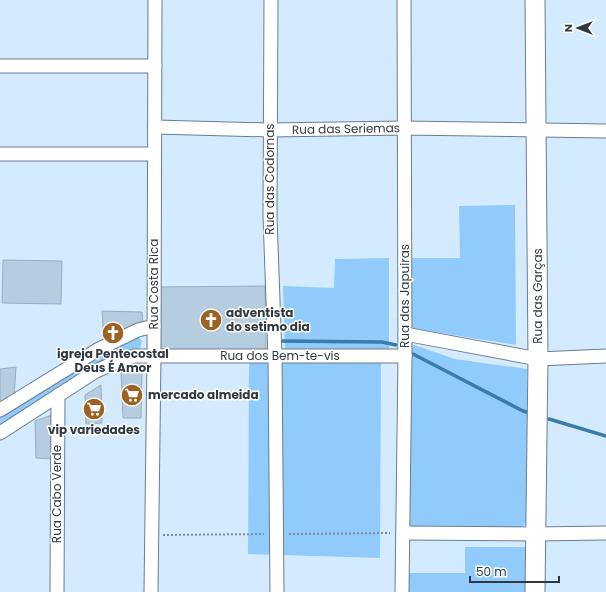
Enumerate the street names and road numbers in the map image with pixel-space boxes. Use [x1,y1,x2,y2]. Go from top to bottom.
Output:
street label: Rua das Seriemas [292,119,400,138]
street label: Rua das Codornas [261,123,278,235]
street label: Rua Costa Rica [145,239,162,329]
street label: Rua das Japuiras [396,244,413,348]
street label: Rua das Garças [529,248,546,344]
street label: Rua dos Bem-te-vis [220,347,340,364]
street label: Rua Cabo Verde [48,445,65,543]

